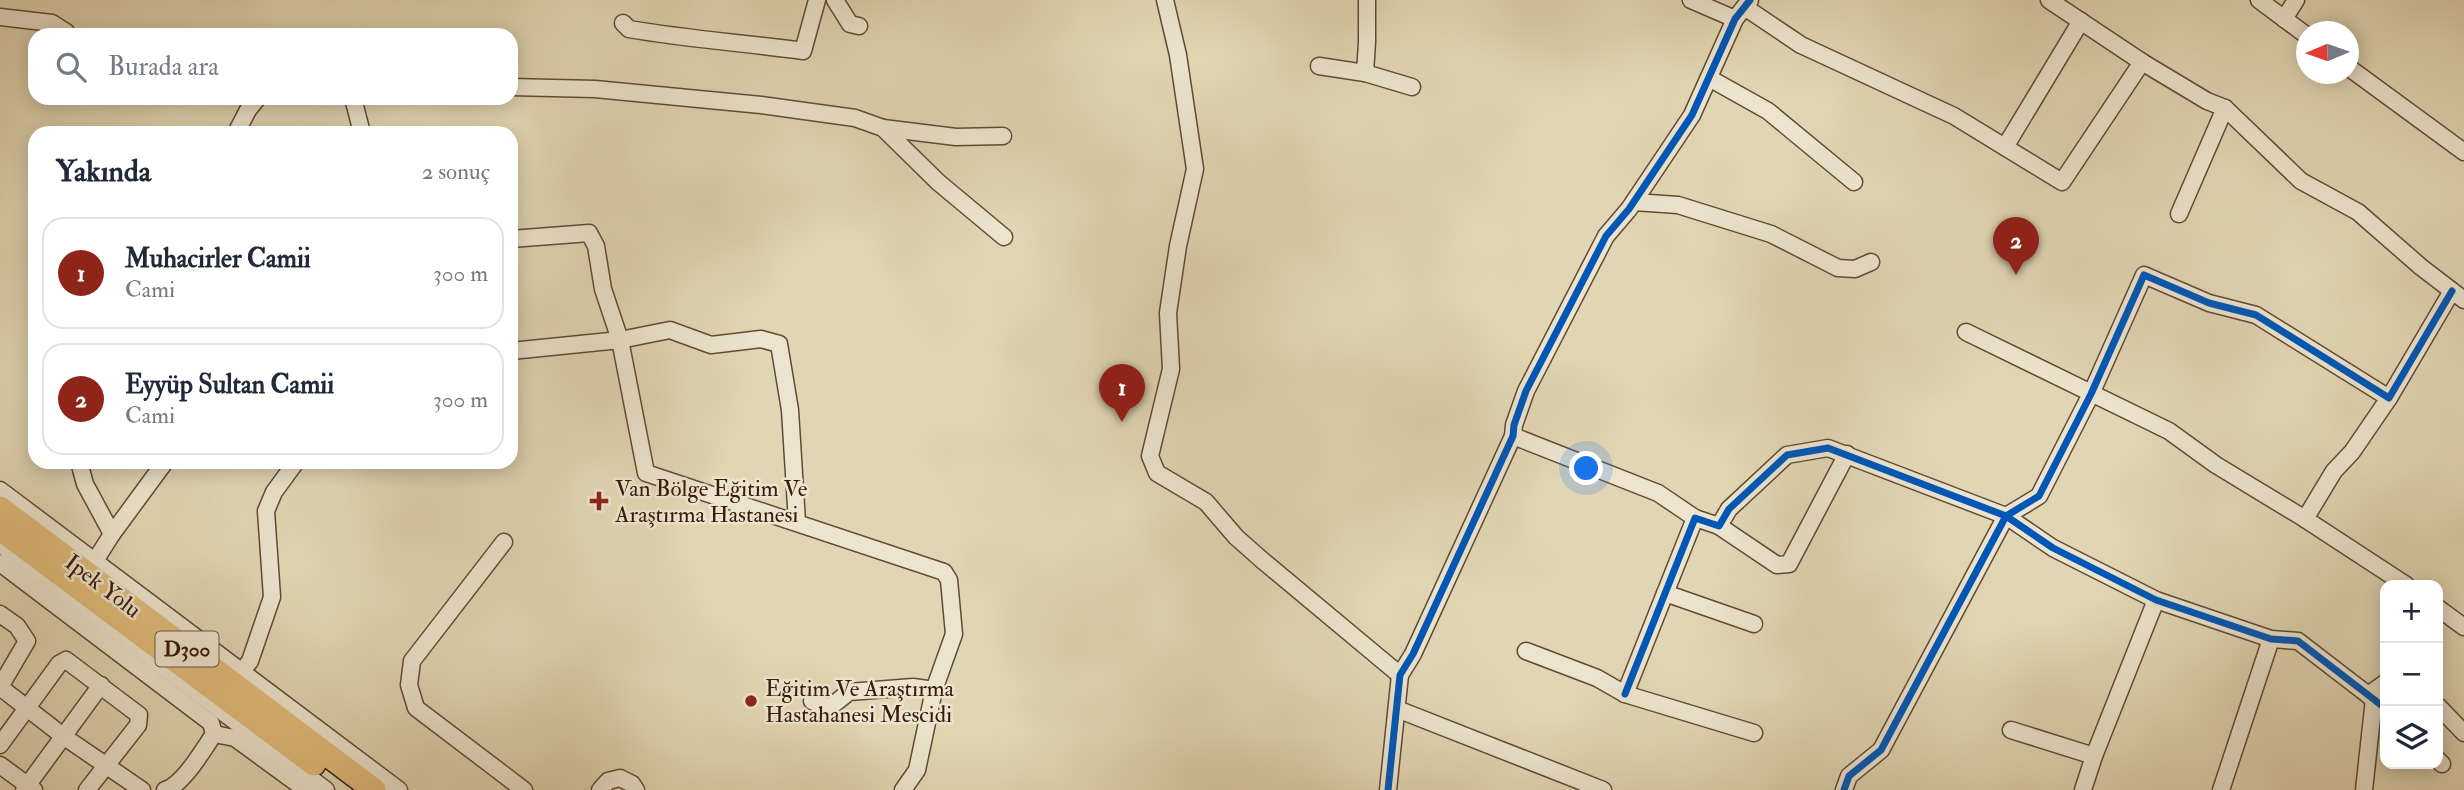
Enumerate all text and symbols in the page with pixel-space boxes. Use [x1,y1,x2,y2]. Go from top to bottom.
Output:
north arrow [2296,21,2359,84]
search box [28,28,518,105]
icon: search [52,48,90,86]
text: Burada ara [108,51,219,83]
text: Yakında [56,153,151,190]
text: 2 sonuç [422,157,490,186]
pin: 2 [1993,217,2039,275]
text: Muhacirler Camii [125,243,311,275]
text: 1 [77,259,85,288]
text: 300 m [433,259,488,288]
text: Cami [125,275,175,304]
pin: 1 [1099,364,1145,422]
text: Eyyüp Sultan Camii [125,369,334,401]
text: 2 [75,385,87,414]
text: 300 m [433,385,488,414]
text: Cami [125,401,175,430]
your location [1569,451,1603,485]
place label: Van Bölge Eğitim Ve Araştırma Hastanesi [614,474,808,529]
marker: Van Bölge Eğitim Ve Araştırma Hastanesi [589,491,609,511]
street label: Ipek Yolu [58,548,147,625]
map controls [2380,580,2443,769]
button: + [2380,580,2443,643]
road number: D300 [156,632,218,666]
button: − [2380,643,2443,706]
place label: Eğitim Ve Araştırma Hastahanesi Mescidi [765,674,955,729]
marker: Eğitim Ve Araştırma Hastahanesi Mescidi [743,693,759,709]
button: layers [2380,706,2443,769]

